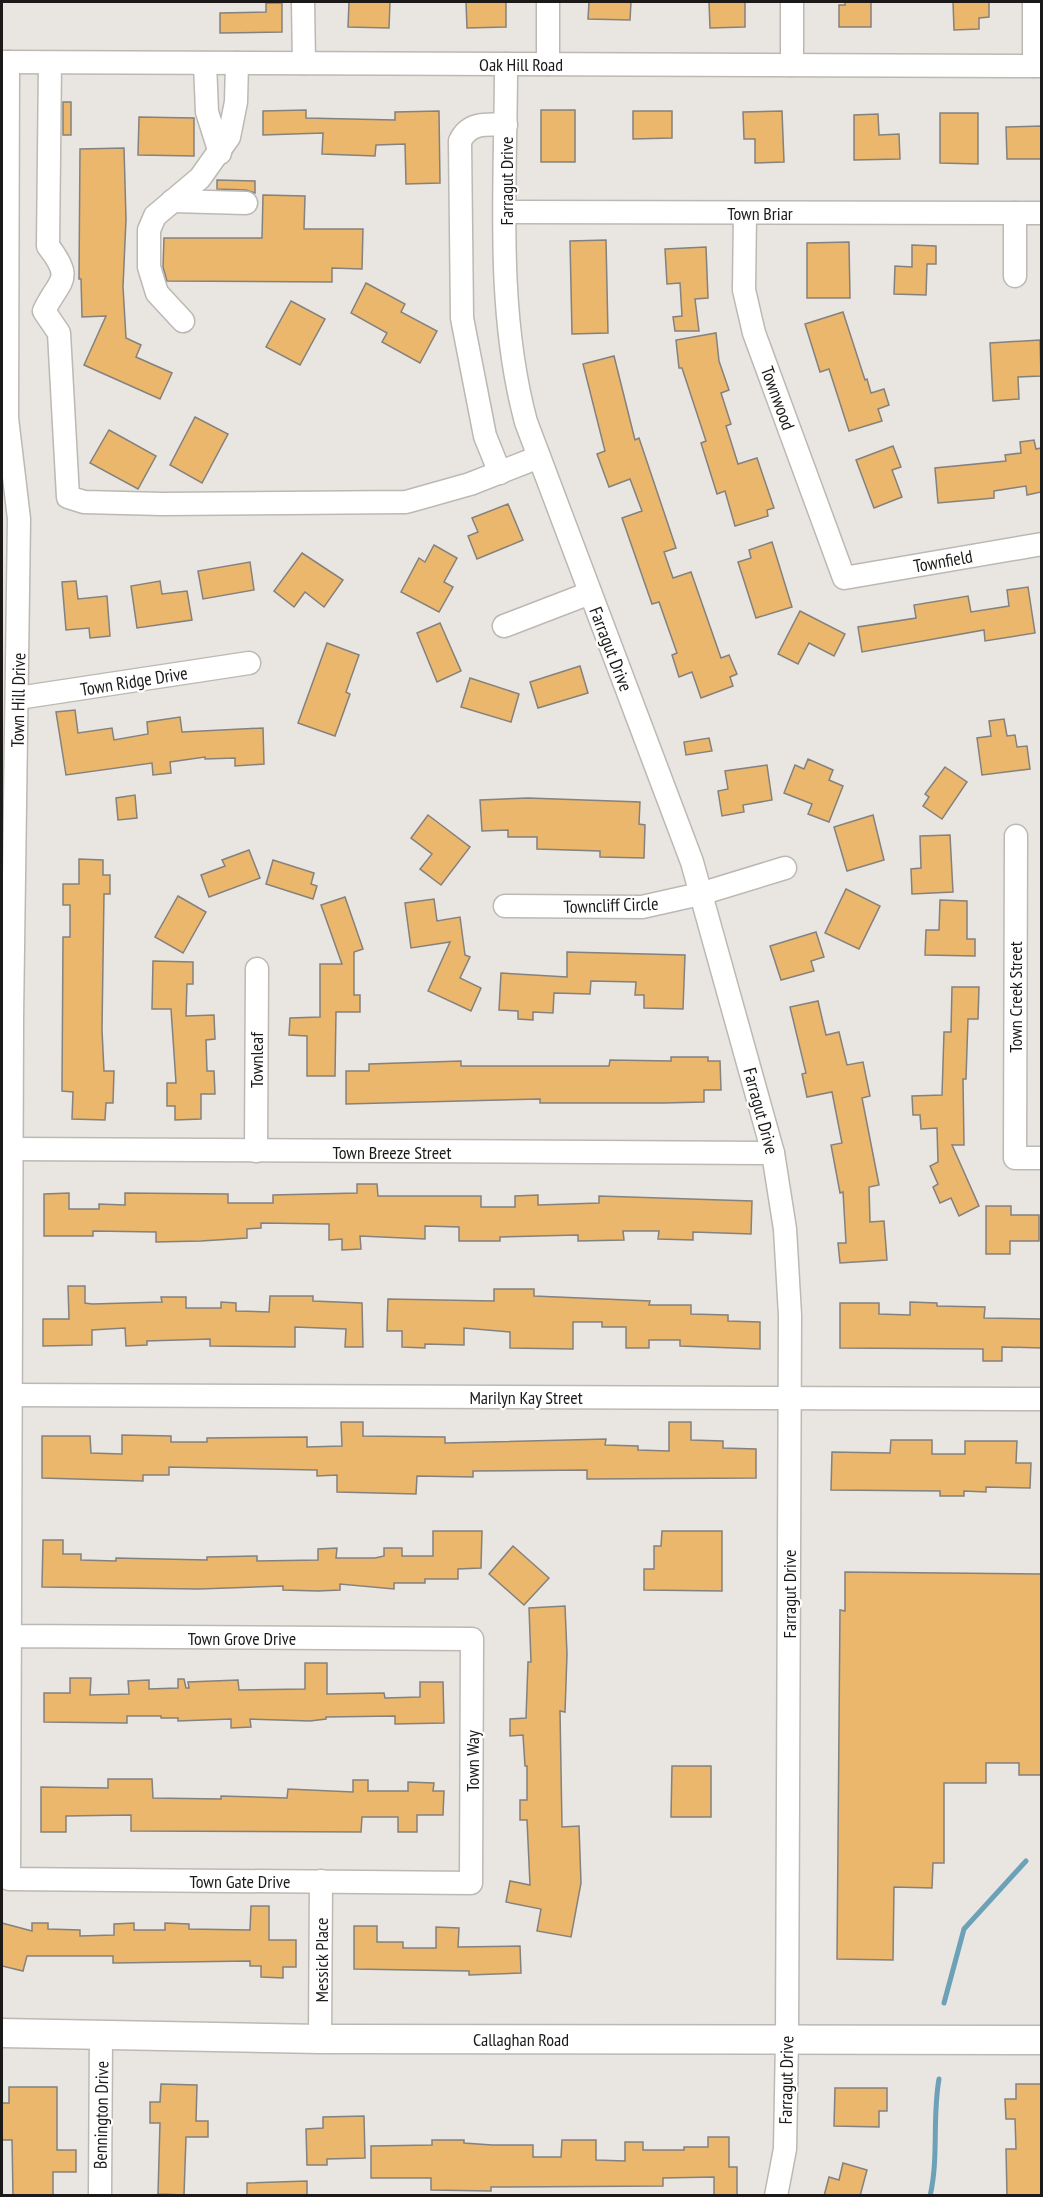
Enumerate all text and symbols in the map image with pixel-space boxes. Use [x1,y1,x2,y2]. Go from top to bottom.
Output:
street label: Oak Hill Road [479,53,563,76]
street label: Farragut Drive [495,137,518,225]
street label: Town Briar [727,202,793,225]
street label: Townwood [756,363,800,433]
street label: Townfield [912,544,974,578]
street label: Farragut Drive [584,603,638,695]
street label: Town Hill Drive [6,653,30,747]
street label: Town Ridge Drive [79,661,189,701]
street label: Towncliff Circle [563,892,659,918]
street label: Town Creek Street [1004,941,1027,1053]
street label: Townleaf [245,1031,268,1088]
street label: Farragut Drive [738,1065,784,1157]
street label: Town Breeze Street [333,1141,451,1164]
street label: Marilyn Kay Street [469,1386,583,1409]
street label: Farragut Drive [778,1550,801,1638]
street label: Town Grove Drive [188,1627,296,1650]
street label: Town Way [461,1730,484,1792]
street label: Town Gate Drive [190,1870,290,1893]
street label: Messick Place [310,1918,333,2002]
street label: Callaghan Road [473,2028,569,2051]
street label: Farragut Drive [774,2035,798,2125]
street label: Bennington Drive [89,2061,113,2169]

